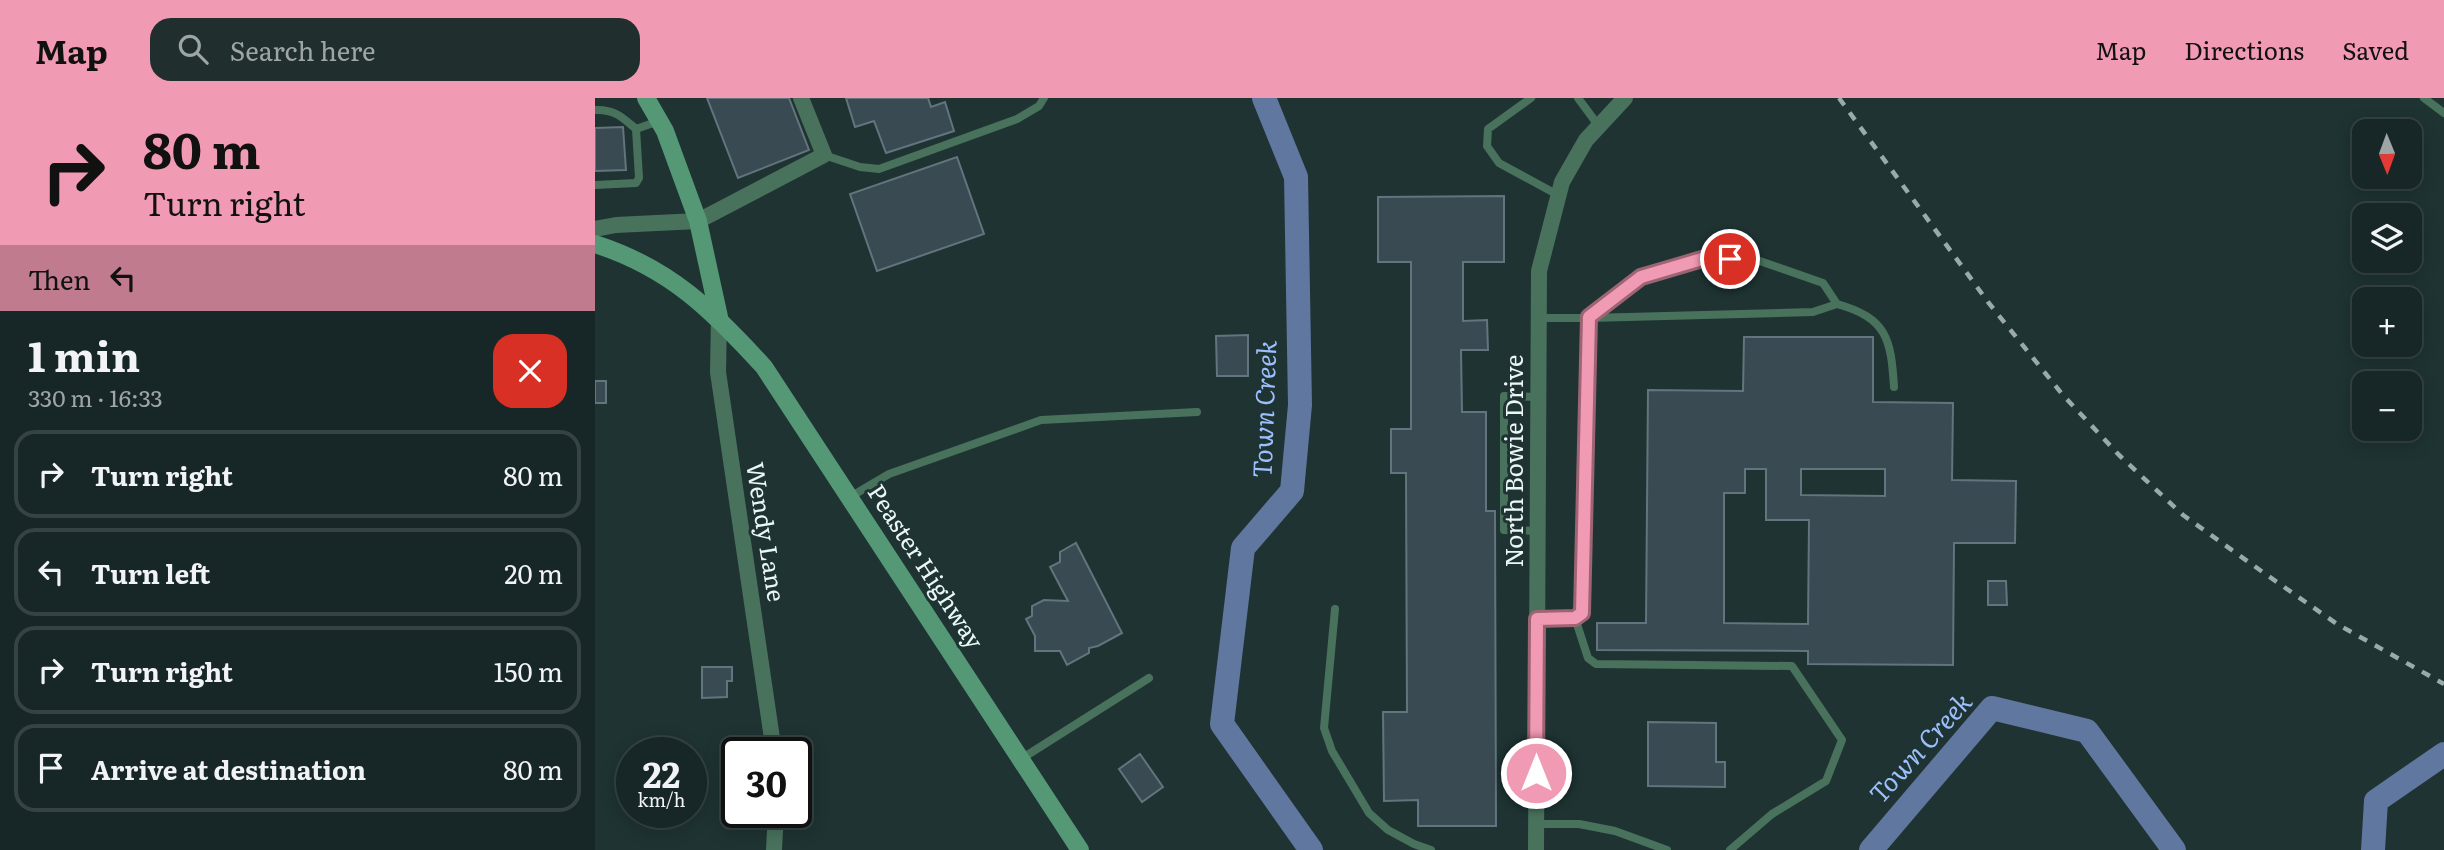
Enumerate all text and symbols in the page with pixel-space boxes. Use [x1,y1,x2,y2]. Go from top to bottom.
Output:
search box [150,18,640,81]
text: Map [35,25,108,74]
icon: search [174,30,212,68]
text: Search here [230,30,376,69]
text: Map [2095,32,2146,67]
text: Directions [2184,32,2304,67]
text: Saved [2342,32,2409,67]
text: 80 m [143,111,261,184]
north arrow [2352,119,2422,189]
map controls [2352,119,2422,441]
icon: right [28,126,119,217]
text: Turn right [143,178,305,226]
button: layers [2352,203,2422,273]
pin [1700,229,1760,289]
icon: arrive [1711,240,1749,278]
text: Then [28,259,90,298]
icon: left [104,259,142,297]
button: + [2352,287,2422,357]
text: 1 min [28,323,140,385]
button: close [493,334,567,408]
water label: Town Creek [1241,339,1284,478]
street label: North Bowie Drive [1495,355,1530,568]
button: − [2352,371,2422,441]
text: 330 m · 16:33 [28,380,163,414]
icon: right [32,455,70,493]
text: Turn right [91,455,233,494]
text: 80 m [503,455,563,494]
street label: Wendy Lane [739,459,796,604]
street label: Peaster Highway [861,476,994,655]
icon: left [32,553,70,591]
text: Turn left [91,553,210,592]
text: 20 m [504,553,563,592]
icon: right [32,651,70,689]
text: Turn right [91,651,233,690]
text: 150 m [494,651,563,690]
water label: Town Creek [1859,682,1980,810]
position arrow [1499,736,1573,810]
speed limit sign: 30 [721,737,812,828]
text: 22 [643,747,680,799]
icon: arrive [32,749,70,787]
text: Arrive at destination [91,749,366,788]
text: 80 m [503,749,563,788]
text: km/h [638,786,685,813]

